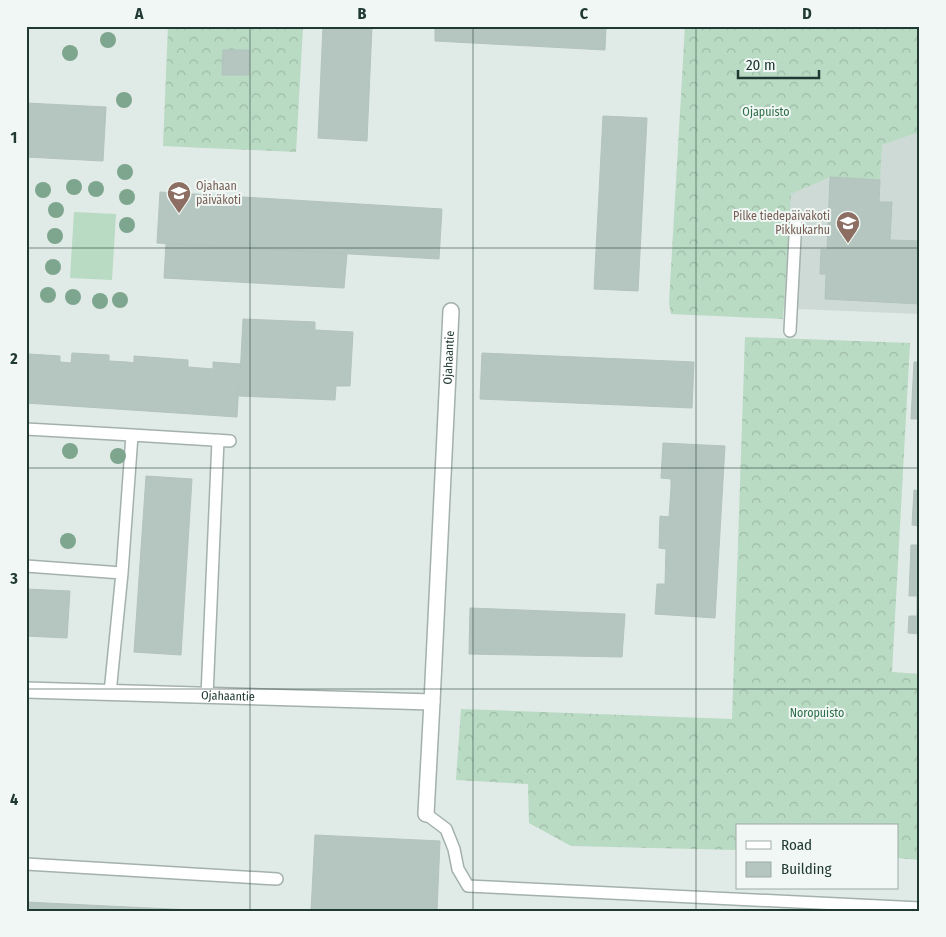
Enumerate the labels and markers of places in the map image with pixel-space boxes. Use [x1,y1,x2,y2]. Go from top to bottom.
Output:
place label: Ojahaan päiväkoti [196,179,241,207]
school or university icon: Ojahaan päiväkoti [166,180,192,214]
place label: Pilke tiedepäiväkoti Pikkukarhu [733,209,830,237]
school or university icon: Pilke tiedepäiväkoti Pikkukarhu [835,210,861,244]

